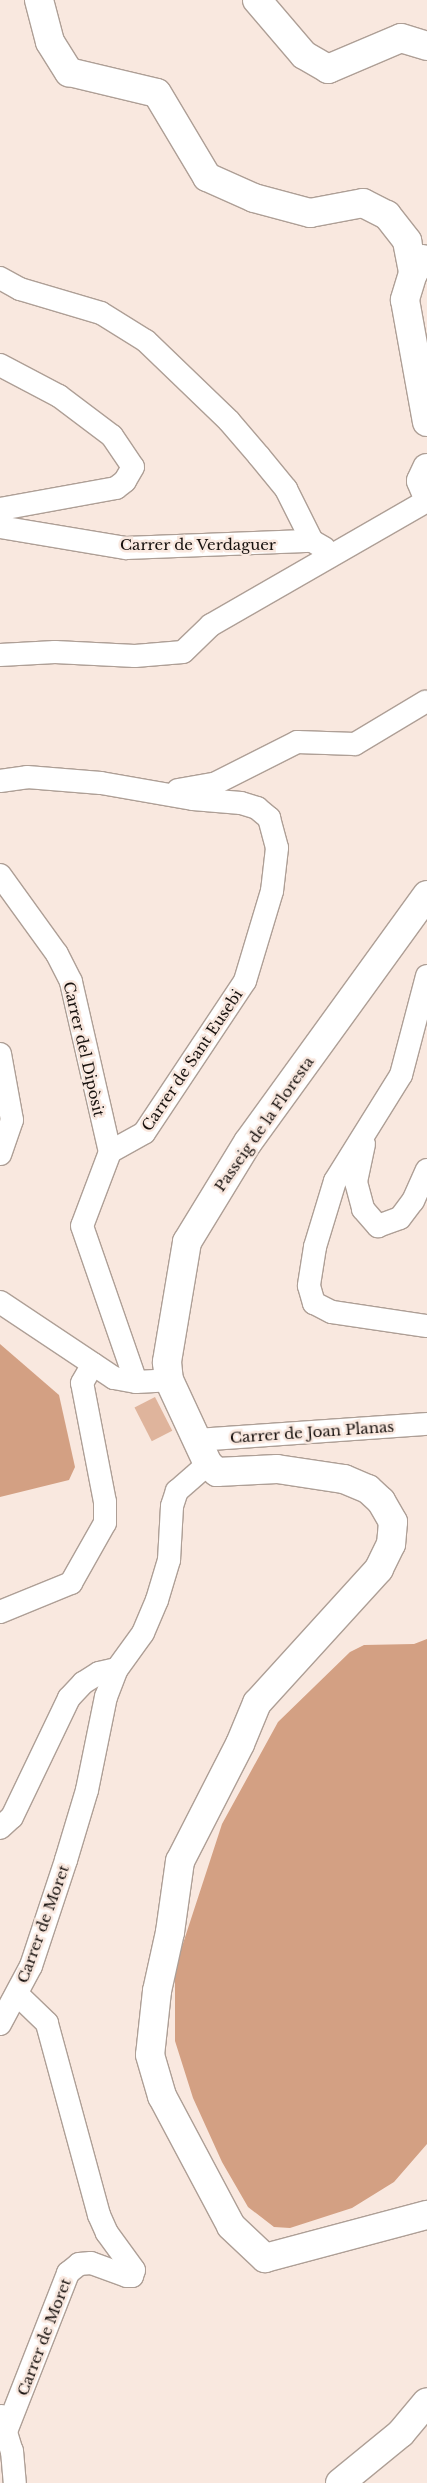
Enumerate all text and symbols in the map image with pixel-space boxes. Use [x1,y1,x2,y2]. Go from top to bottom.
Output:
street label: Carrer de Verdaguer [120,536,276,554]
street label: Carrer del Dipòsit [60,980,108,1118]
street label: Carrer de Sant Eusebi [138,986,246,1134]
street label: Passeig de la Floresta [211,1053,317,1195]
street label: Carrer de Joan Planas [229,1417,395,1447]
street label: Carrer de Moret [13,1862,73,1986]
street label: Carrer de Moret [13,2276,75,2398]

